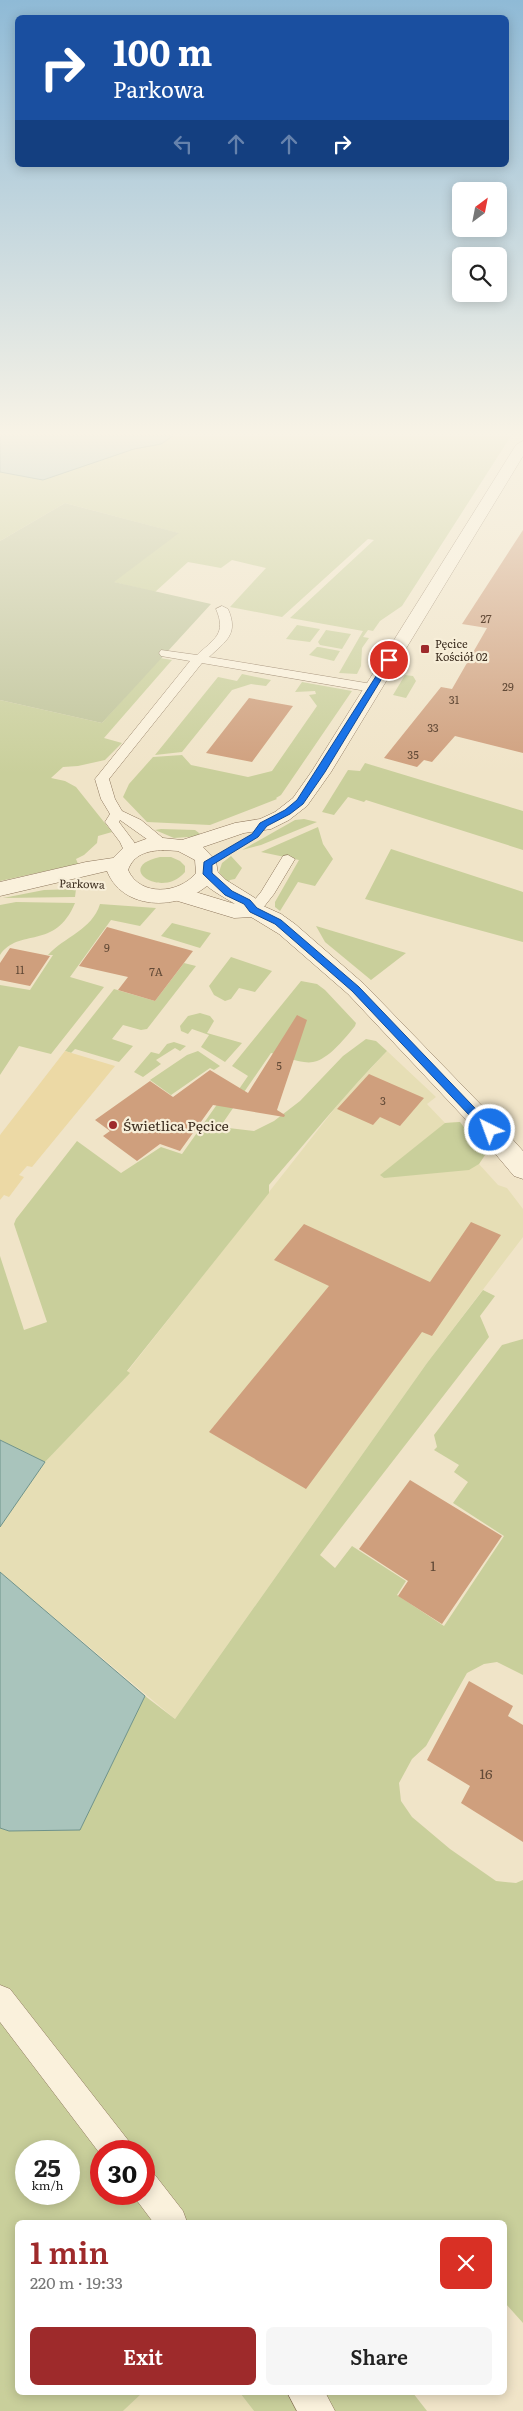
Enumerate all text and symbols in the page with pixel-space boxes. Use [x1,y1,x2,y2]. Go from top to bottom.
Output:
text: 100 m [113,25,213,77]
icon: right [30,35,95,100]
text: Parkowa [113,72,204,105]
icon: left [169,130,197,158]
icon: ahead [222,130,250,158]
icon: ahead [275,130,303,158]
icon: right [328,130,356,158]
north arrow [452,182,508,238]
map controls [452,182,507,302]
button: search [452,247,507,302]
house number: 27 [480,610,492,626]
place label: Pęcice Kościół 02 [435,635,488,664]
pin [368,639,410,681]
marker: Pęcice Kościół 02 [419,643,431,655]
icon: arrive [375,646,403,674]
house number: 29 [502,678,514,694]
house number: 31 [449,691,460,707]
house number: 33 [427,719,439,735]
house number: 35 [407,746,419,762]
street label: Parkowa [59,874,105,892]
house number: 9 [104,939,110,955]
house number: 11 [16,961,25,977]
house number: 7A [149,963,163,979]
house number: 5 [276,1057,282,1073]
house number: 3 [380,1092,386,1108]
position arrow [463,1103,515,1155]
place label: Świetlica Pęcice [123,1115,229,1135]
marker: Świetlica Pęcice [107,1119,119,1131]
house number: 1 [430,1555,436,1575]
house number: 16 [479,1763,493,1783]
speed limit sign: 30 [90,2140,155,2205]
text: 25 [34,2148,61,2185]
text: km/h [32,2176,63,2194]
text: 1 min [30,2229,109,2273]
button: close [440,2237,492,2289]
text: 220 m · 19:33 [30,2270,123,2294]
button: Exit [30,2327,256,2385]
button: Share [266,2327,492,2385]

